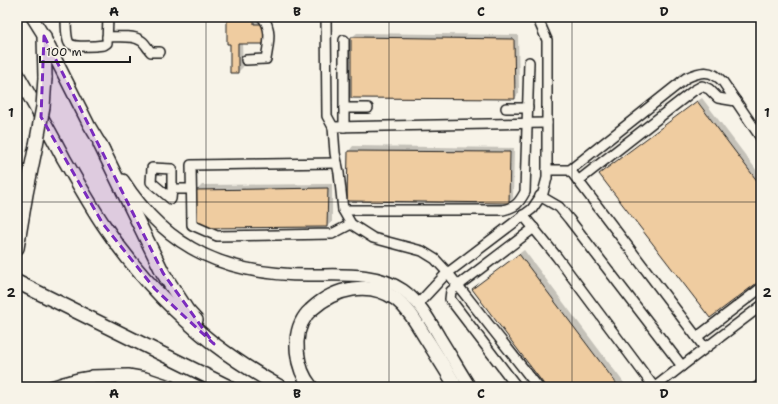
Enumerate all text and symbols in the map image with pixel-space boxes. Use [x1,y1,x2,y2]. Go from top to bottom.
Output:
text: A [109,3,119,20]
text: B [293,3,301,20]
text: C [477,3,485,20]
text: D [659,3,669,20]
scale bar [40,38,130,64]
text: 100 m [46,44,82,60]
text: 1 [8,104,14,121]
text: 1 [764,104,770,121]
text: 2 [6,284,16,301]
text: 2 [762,284,772,301]
text: A [109,385,119,402]
text: B [293,385,301,402]
text: C [477,385,485,402]
text: D [659,385,669,402]

